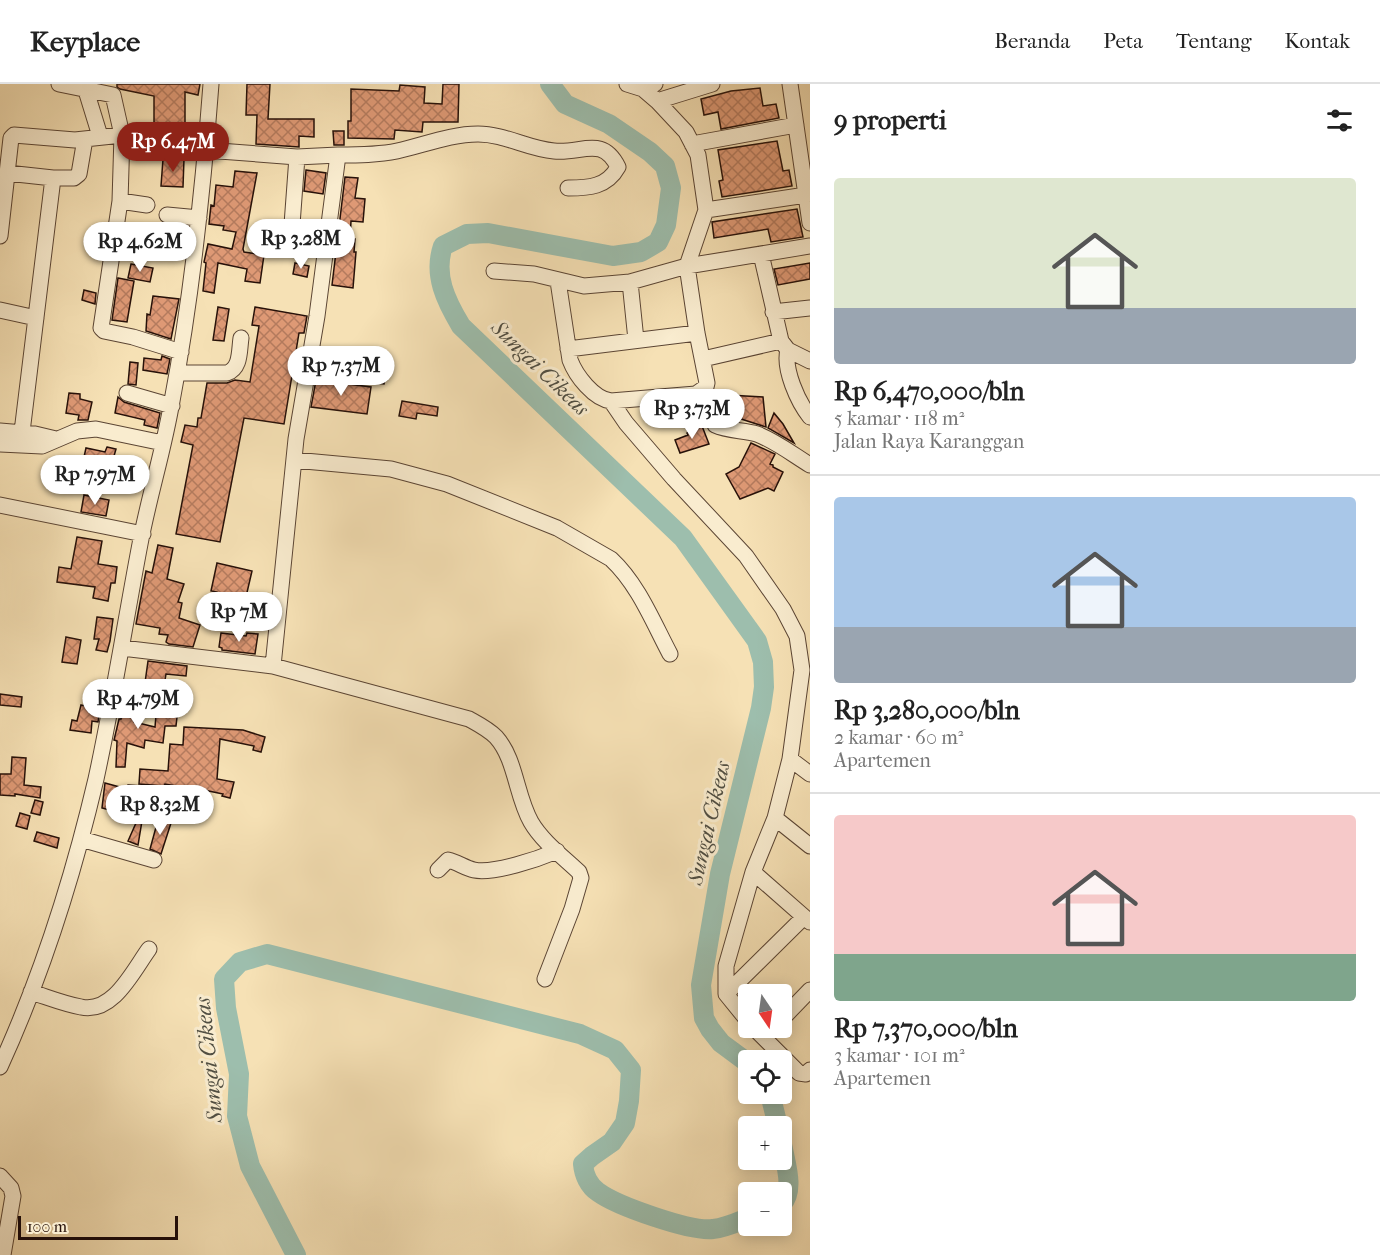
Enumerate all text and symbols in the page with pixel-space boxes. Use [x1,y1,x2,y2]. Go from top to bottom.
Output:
text: Keyplace [30,25,140,58]
text: Beranda [994,29,1070,53]
text: Peta [1103,29,1143,53]
text: Tentang [1176,29,1252,53]
text: Kontak [1285,29,1350,53]
icon: filters [1323,104,1356,137]
text: 9 properti [834,105,946,136]
pin: Rp 6.47M [111,122,235,173]
text: Rp 6.47M [131,130,215,153]
icon: home [1041,217,1149,325]
pin: Rp 3.28M [239,219,363,270]
pin: Rp 4.62M [78,222,202,273]
text: Rp 3.28M [261,227,341,250]
text: Rp 4.62M [97,230,183,253]
water label: Sungai Cikeas [485,314,595,422]
pin: Rp 7.37M [279,346,403,397]
text: Rp 7.37M [302,354,380,377]
text: Rp 6,470,000/bln [834,376,1025,407]
pin: Rp 3.73M [630,389,754,440]
text: Rp 3.73M [654,397,730,420]
text: 5 kamar · 118 m² [834,407,964,430]
text: Jalan Raya Karanggan [834,430,1024,453]
pin: Rp 7.97M [33,455,157,506]
text: Rp 7.97M [55,463,135,486]
icon: home [1041,536,1149,644]
pin: Rp 7M [197,592,281,643]
text: Rp 7M [210,600,268,623]
pin: Rp 4.79M [76,679,200,730]
text: Rp 4.79M [96,687,180,710]
text: Rp 3,280,000/bln [834,695,1020,726]
text: 2 kamar · 60 m² [834,726,963,749]
text: Apartemen [834,749,931,772]
water label: Sungai Cikeas [682,757,736,888]
pin: Rp 8.32M [98,785,222,836]
text: Rp 8.32M [120,793,200,816]
icon: home [1041,854,1149,962]
north arrow [738,984,792,1038]
map controls [738,984,792,1236]
water label: Sungai Cikeas [189,995,229,1125]
text: Rp 7,370,000/bln [834,1013,1018,1044]
text: 3 kamar · 101 m² [834,1044,965,1067]
button: locate [738,1050,792,1104]
text: Apartemen [834,1067,931,1090]
button: + [738,1116,792,1170]
button: − [738,1182,792,1236]
scale bar [18,1213,178,1240]
text: 100 m [27,1217,67,1236]

